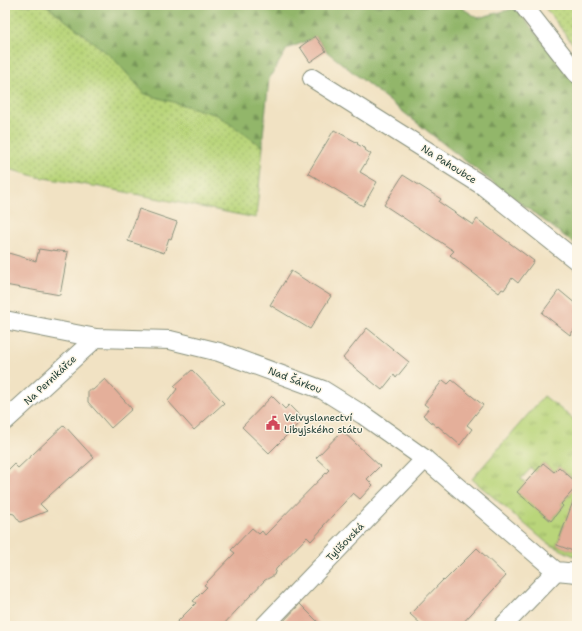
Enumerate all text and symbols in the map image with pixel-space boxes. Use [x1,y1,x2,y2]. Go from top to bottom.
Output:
street label: Na Pahoubce [419,142,479,186]
street label: Na Pernikářce [21,352,79,408]
street label: Nad Šárkou [266,364,324,396]
place label: Velvyslanectví Libyjského státu [284,411,363,436]
public building icon: Velvyslanectví Libyjského státu [265,415,281,431]
street label: Tylišovská [323,519,367,564]

